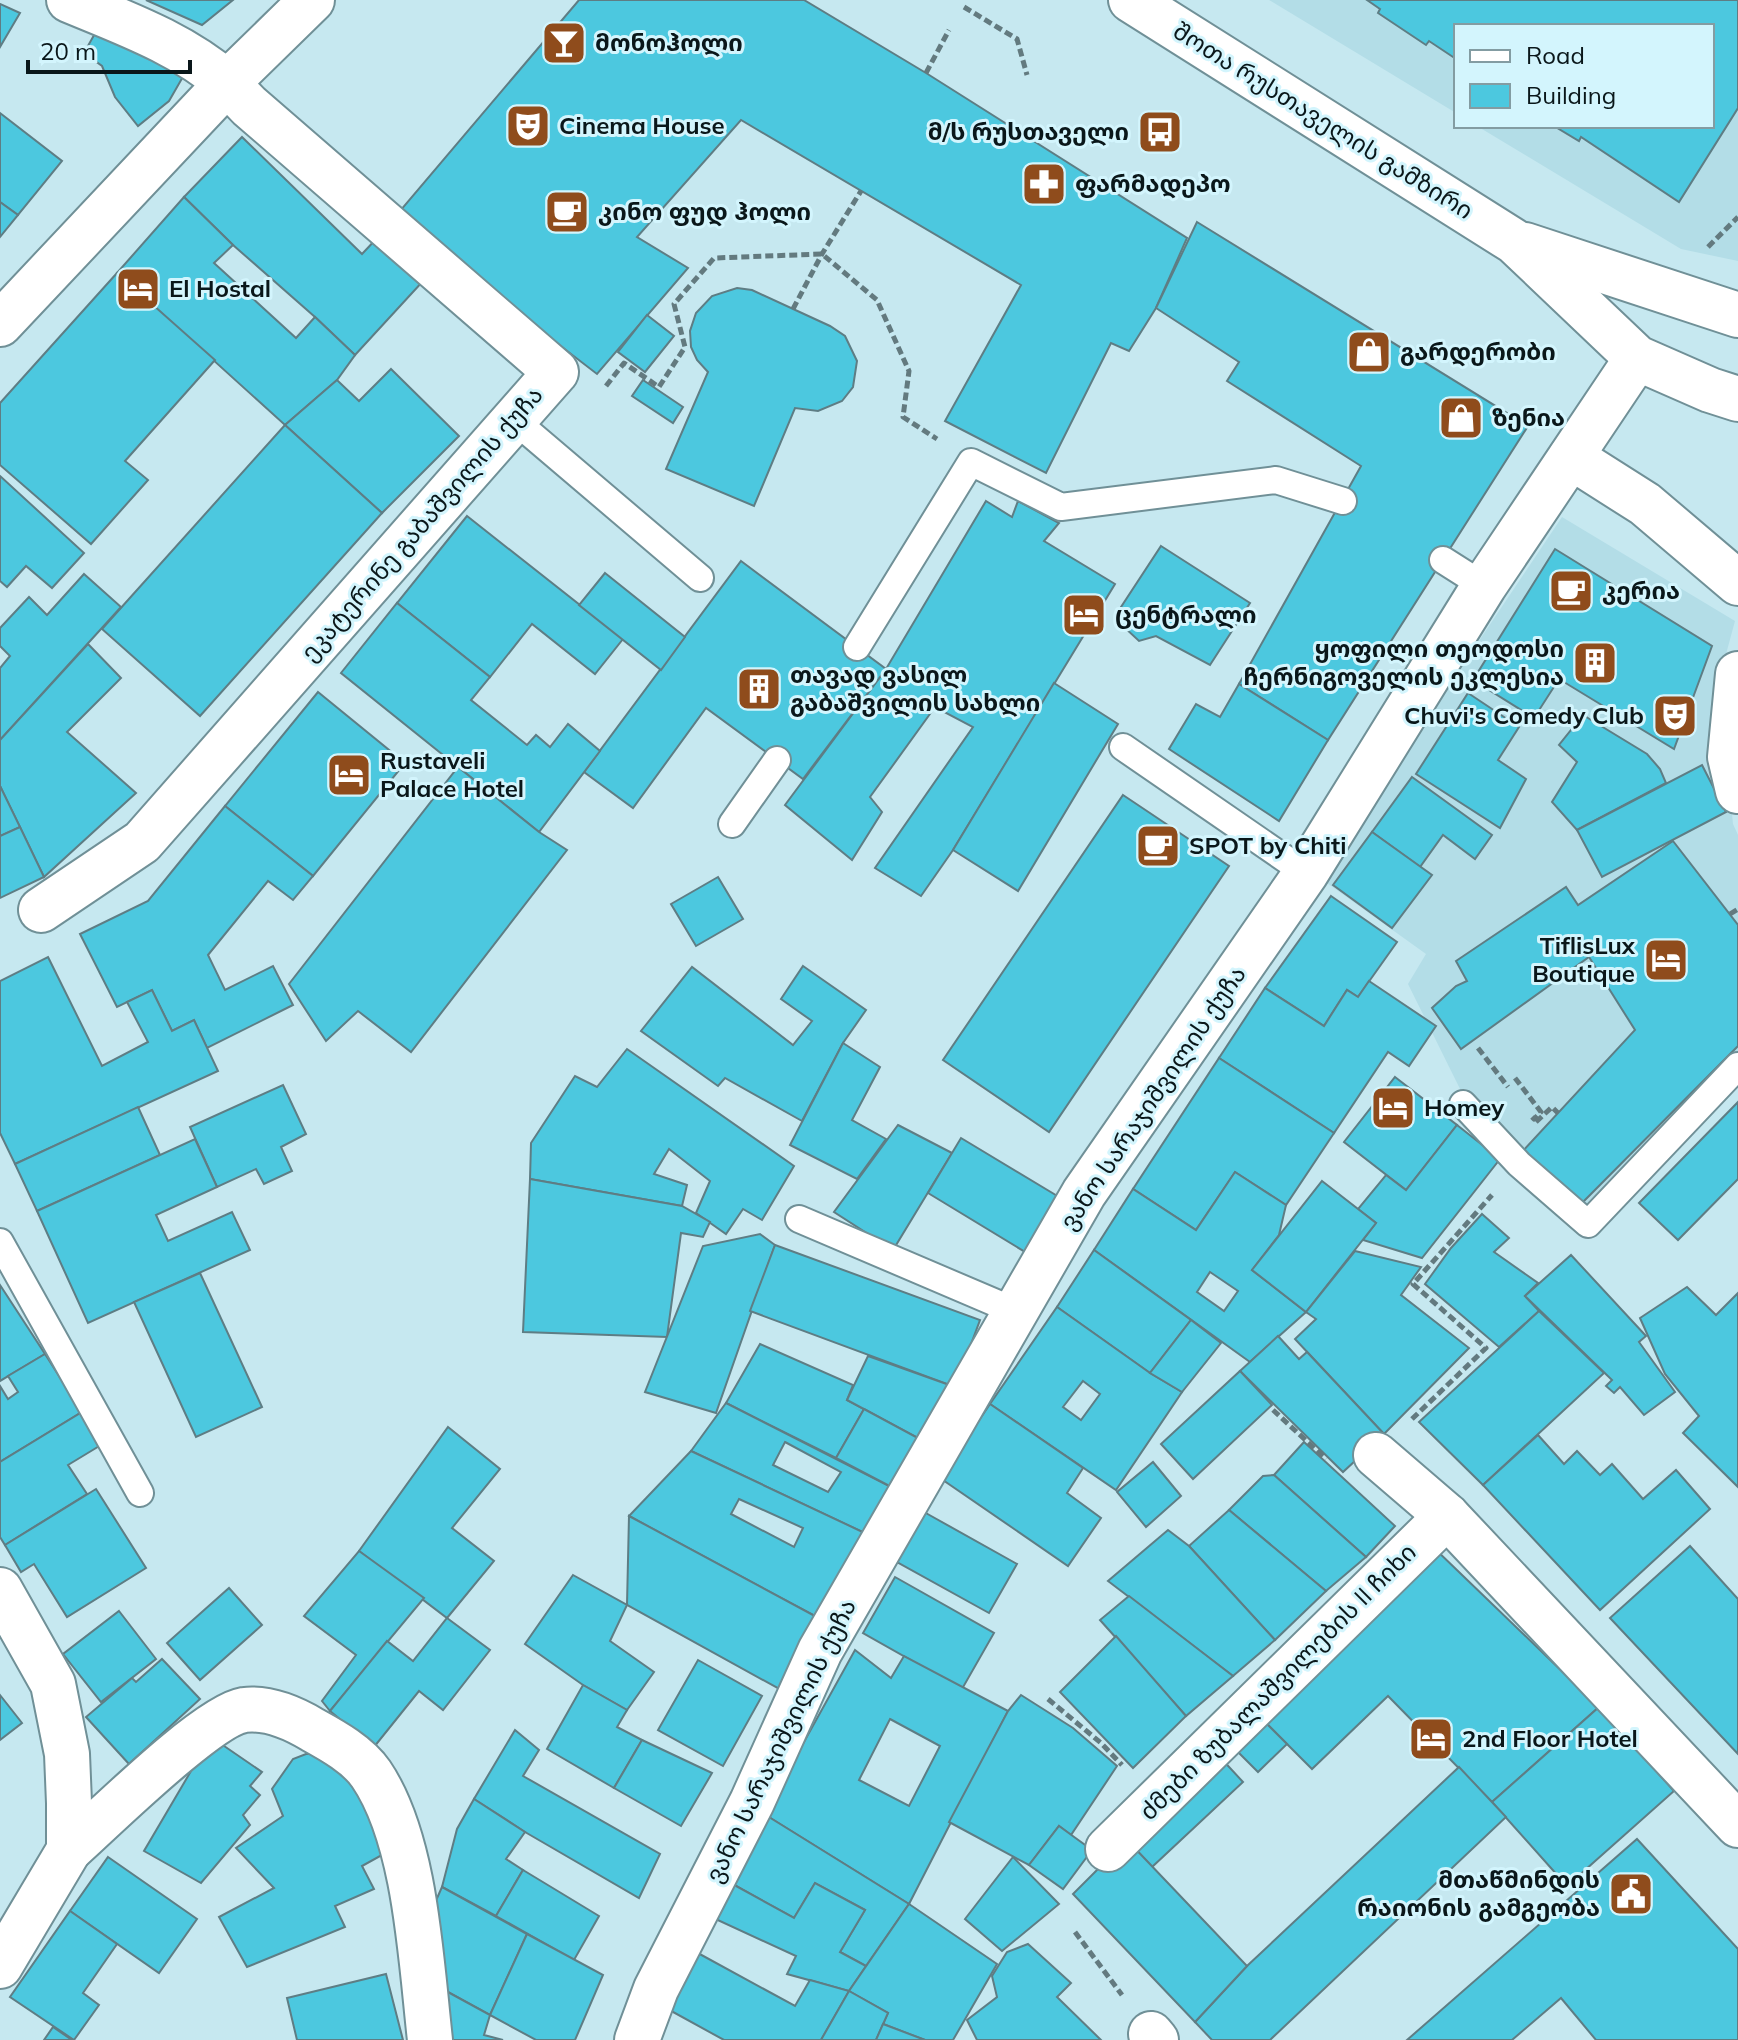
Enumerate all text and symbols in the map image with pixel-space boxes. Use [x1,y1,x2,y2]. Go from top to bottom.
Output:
street label: შოთა რუსთაველის გამზირი [1168,15,1479,225]
bar icon: მონოჰოლი [540,19,588,67]
scale bar [28,24,190,74]
legend [1454,24,1714,128]
place label: მონოჰოლი [595,27,743,57]
text: 20 m [40,36,96,66]
text: Road [1526,40,1585,70]
text: Building [1526,80,1616,110]
theatre icon: Cinema House [504,102,552,150]
bus stop icon: მ/ს რუსთაველი [1136,108,1184,156]
place label: Cinema House [559,110,725,140]
place label: მ/ს რუსთაველი [928,116,1129,146]
pharmacy icon: ფარმადეპო [1020,160,1068,208]
place label: ფარმადეპო [1075,168,1231,199]
cafe icon: კინო ფუდ ჰოლი [543,188,591,236]
place label: კინო ფუდ ჰოლი [598,196,811,227]
hotel icon: El Hostal [114,265,162,313]
place label: El Hostal [169,273,271,303]
shop icon: გარდერობი [1345,328,1393,376]
place label: გარდერობი [1400,336,1556,367]
street label: ეკატერინე გაბაშვილის ქუჩა [294,380,549,667]
shop icon: ზენია [1437,394,1485,442]
place label: ზენია [1492,402,1565,432]
cafe icon: კერია [1547,567,1595,615]
place label: კერია [1602,575,1680,605]
hotel icon: ცენტრალი [1060,591,1108,639]
place label: ცენტრალი [1115,599,1257,629]
place label: ყოფილი თეოდოსი ჩერნიგოველის ეკლესია [1243,633,1564,691]
building icon: ყოფილი თეოდოსი ჩერნიგოველის ეკლესია [1571,639,1619,687]
place label: თავად ვასილ გაბაშვილის სახლი [790,659,1040,717]
building icon: თავად ვასილ გაბაშვილის სახლი [735,665,783,713]
theatre icon: Chuvi's Comedy Club [1651,692,1699,740]
place label: Chuvi's Comedy Club [1404,700,1644,730]
place label: Rustaveli Palace Hotel [380,745,524,803]
hotel icon: Rustaveli Palace Hotel [325,751,373,799]
cafe icon: SPOT by Chiti [1134,822,1182,870]
place label: SPOT by Chiti [1189,830,1346,860]
place label: TiflisLux Boutique [1532,930,1636,988]
hotel icon: TiflisLux Boutique [1642,936,1690,984]
street label: ვანო სარაჯიშვილის ქუჩა [1053,960,1252,1235]
hotel icon: Homey [1369,1084,1417,1132]
place label: Homey [1424,1092,1505,1122]
street label: ძმები ზუბალაშვილების II ჩიხი [1133,1537,1422,1826]
street label: ვანო სარაჯიშვილის ქუჩა [698,1594,862,1887]
hotel icon: 2nd Floor Hotel [1407,1715,1455,1763]
place label: 2nd Floor Hotel [1462,1723,1638,1753]
place label: მთაწმინდის რაიონის გამგეობა [1357,1864,1600,1922]
public building icon: მთაწმინდის რაიონის გამგეობა [1607,1870,1655,1918]

